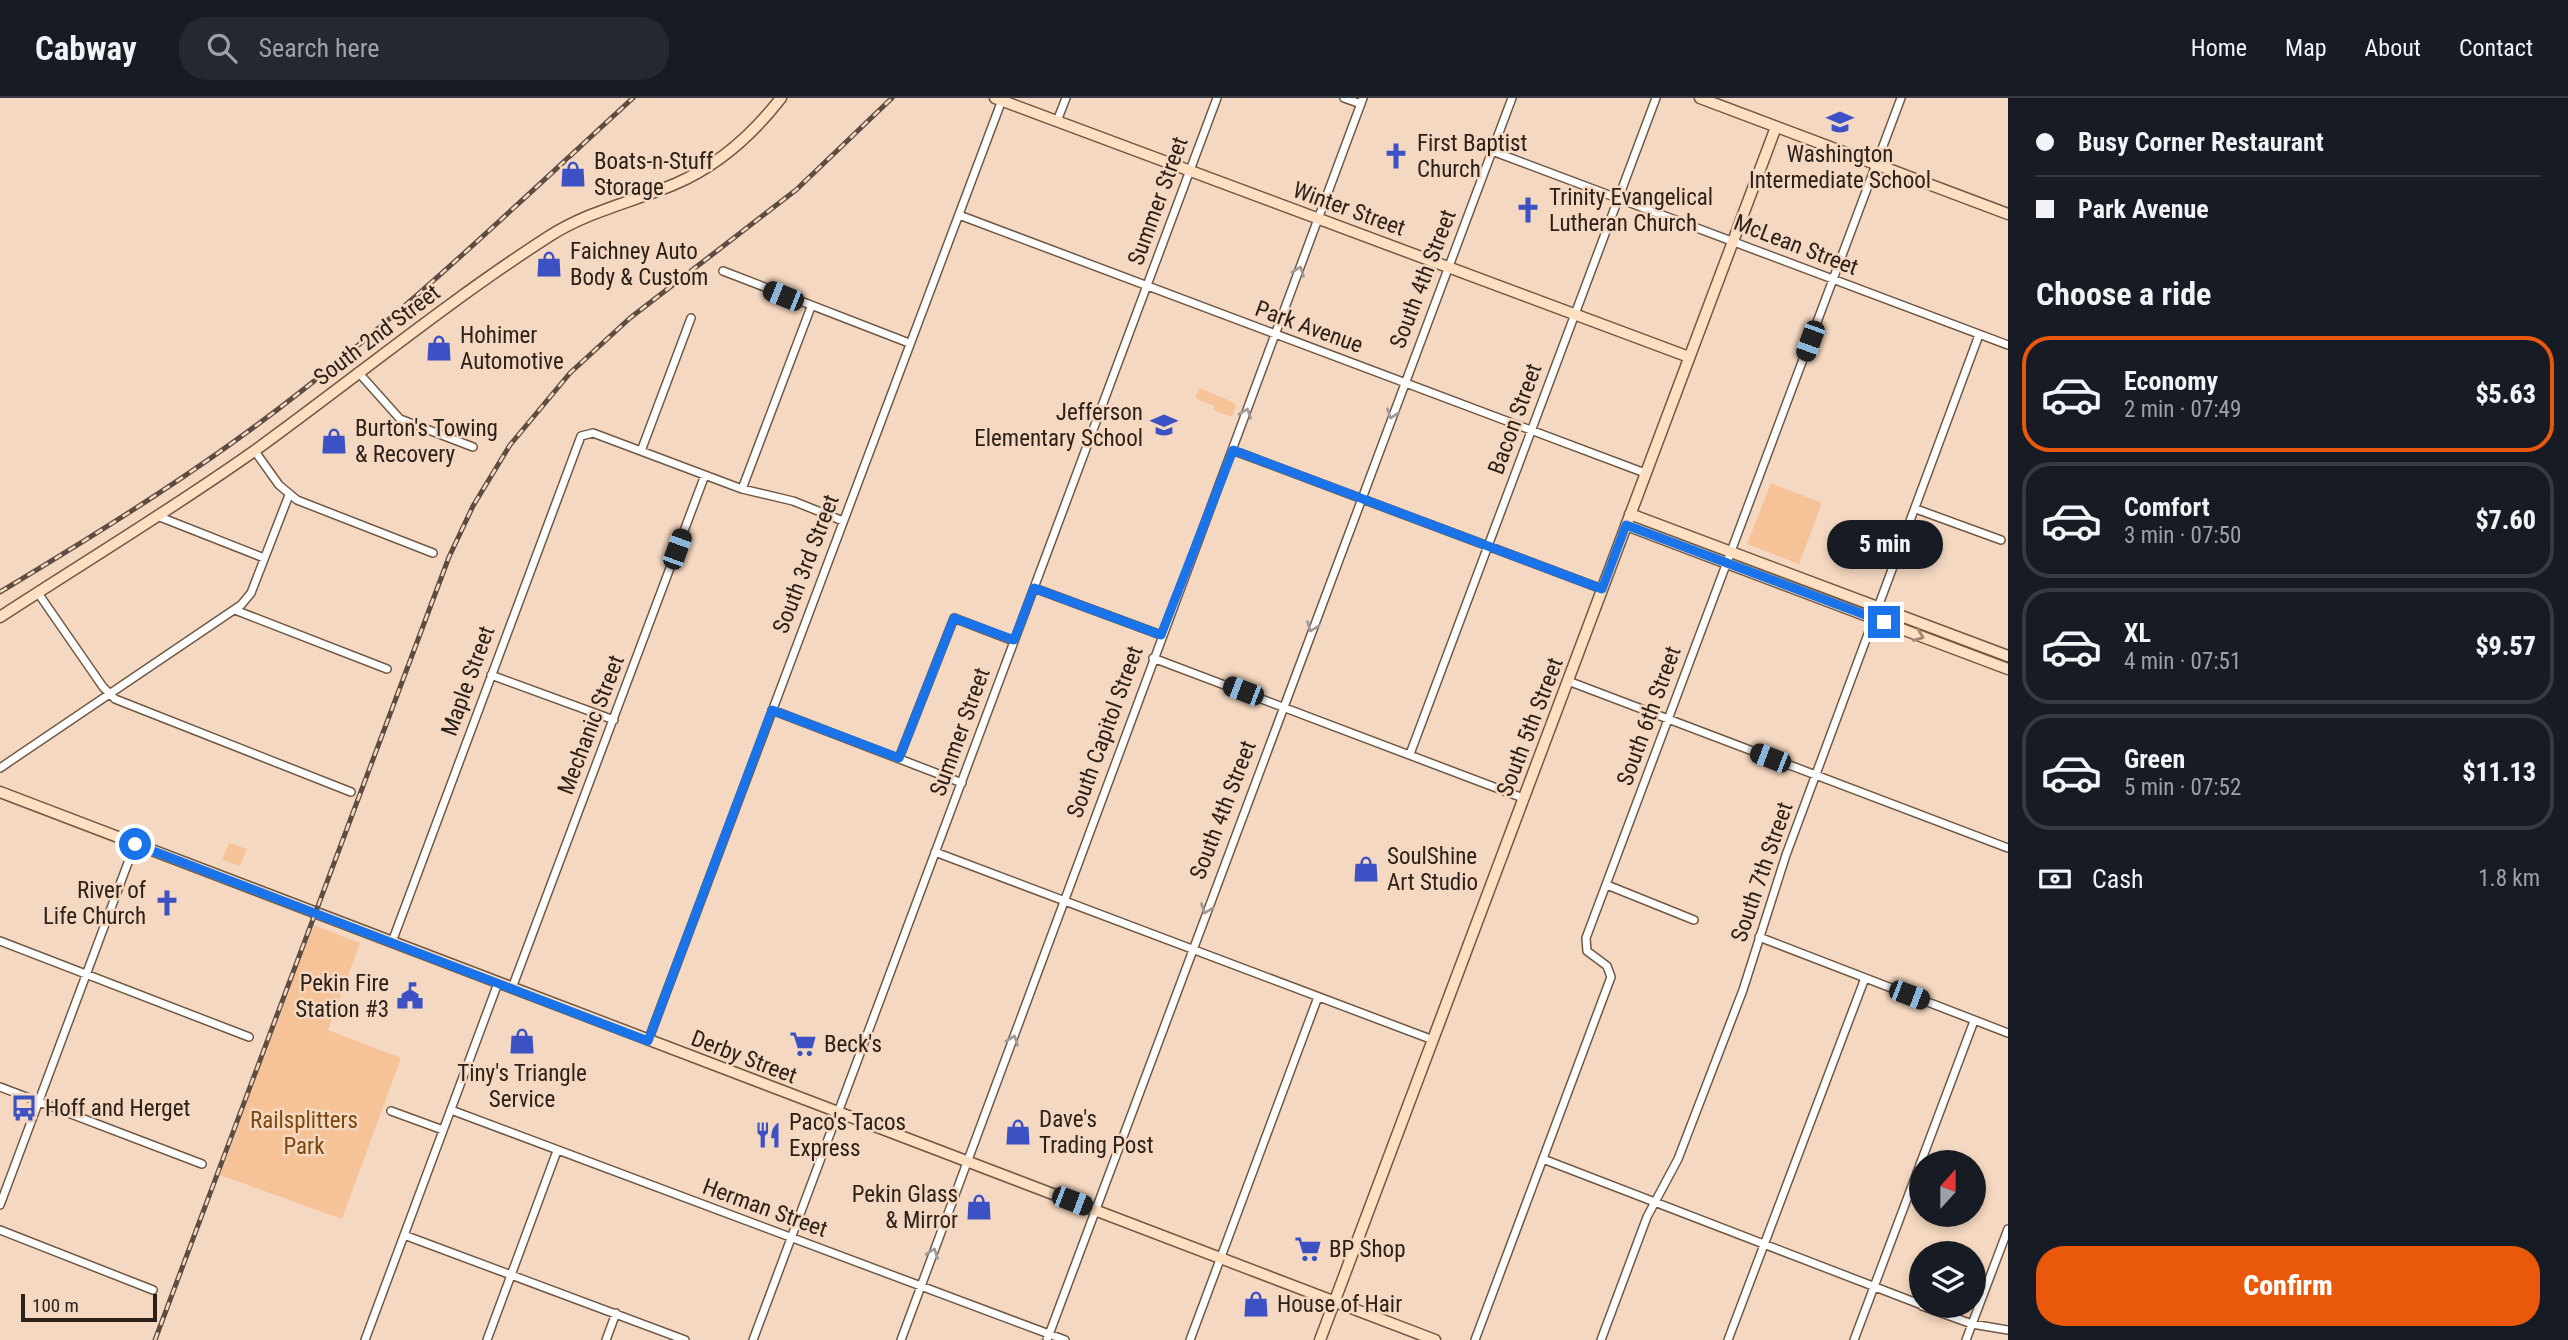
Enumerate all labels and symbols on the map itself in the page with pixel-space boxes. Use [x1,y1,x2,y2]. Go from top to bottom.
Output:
school or university icon: Washington Intermediate School [1825,107,1855,137]
place label: First Baptist Church [1417,130,1527,183]
street label: Summer Street [1122,133,1194,269]
church icon: First Baptist Church [1381,141,1411,171]
place label: Washington Intermediate School [1749,141,1931,194]
place label: Boats-n-Stuff Storage [594,148,714,201]
shop icon: Boats-n-Stuff Storage [558,159,588,189]
street label: Winter Street [1289,176,1409,242]
place label: Trinity Evangelical Lutheran Church [1549,184,1713,237]
church icon: Trinity Evangelical Lutheran Church [1513,195,1543,225]
street label: South 4th Street [1384,206,1462,352]
street label: McLean Street [1730,209,1862,281]
place label: Faichney Auto Body & Custom [570,238,708,291]
shop icon: Faichney Auto Body & Custom [534,249,564,279]
one-way arrow [1291,265,1305,277]
car [760,278,807,314]
street label: South 2nd Street [309,279,445,391]
street label: Park Avenue [1252,295,1366,359]
car [1793,318,1828,364]
place label: Hohimer Automotive [460,322,564,375]
shop icon: Hohimer Automotive [424,333,454,363]
street label: Bacon Street [1482,360,1548,478]
place label: Jefferson Elementary School [974,399,1143,452]
one-way arrow [1386,407,1400,419]
one-way arrow [1238,408,1252,420]
school or university icon: Jefferson Elementary School [1149,410,1179,440]
place label: Burton's Towing & Recovery [355,415,498,468]
shop icon: Burton's Towing & Recovery [319,426,349,456]
street label: South 3rd Street [767,491,845,637]
callout: 5 min [1826,520,1942,570]
car [660,526,695,572]
route end [1868,606,1900,638]
one-way arrow [1307,620,1321,632]
street label: Maple Street [436,622,500,740]
one-way arrow [1912,627,1924,641]
street label: South Capitol Street [1061,642,1149,822]
street label: South 6th Street [1611,643,1687,789]
street label: Mechanic Street [552,651,630,799]
street label: South 5th Street [1491,654,1569,800]
street label: Summer Street [924,664,996,800]
car [1220,674,1267,708]
street label: South 4th Street [1184,737,1262,883]
car [1747,741,1794,775]
street label: South 7th Street [1725,798,1799,946]
route start [119,828,151,860]
place label: SoulShine Art Studio [1387,843,1478,896]
shop icon: SoulShine Art Studio [1351,854,1381,884]
place label: River of Life Church [43,877,147,930]
church icon: River of Life Church [152,888,182,918]
one-way arrow [1200,902,1214,914]
place label: Pekin Fire Station #3 [295,970,389,1023]
car [1886,978,1933,1012]
public building icon: Pekin Fire Station #3 [395,981,425,1011]
street label: Derby Street [687,1025,801,1089]
shop icon: Tiny's Triangle Service [507,1026,537,1056]
supermarket icon: Beck's [788,1029,818,1059]
place label: Beck's [824,1031,882,1058]
one-way arrow [1004,1034,1018,1046]
place label: Tiny's Triangle Service [457,1060,587,1113]
bus stop icon: Hoff and Herget [9,1093,39,1123]
place label: Hoff and Herget [45,1095,190,1122]
place label: Dave's Trading Post [1039,1106,1154,1159]
park label: Railsplitters Park [250,1107,358,1160]
place label: Paco's Tacos Express [789,1109,906,1162]
shop icon: Dave's Trading Post [1003,1117,1033,1147]
restaurant icon: Paco's Tacos Express [753,1120,783,1150]
north arrow [1909,1150,1986,1227]
street label: Herman Street [699,1173,831,1243]
place label: Pekin Glass & Mirror [852,1181,958,1234]
car [1049,1184,1096,1218]
shop icon: Pekin Glass & Mirror [964,1192,994,1222]
supermarket icon: BP Shop [1293,1234,1323,1264]
place label: BP Shop [1329,1236,1406,1263]
one-way arrow [925,1247,939,1259]
shop icon: House of Hair [1241,1289,1271,1319]
scale bar [21,1291,158,1323]
place label: House of Hair [1277,1291,1402,1318]

